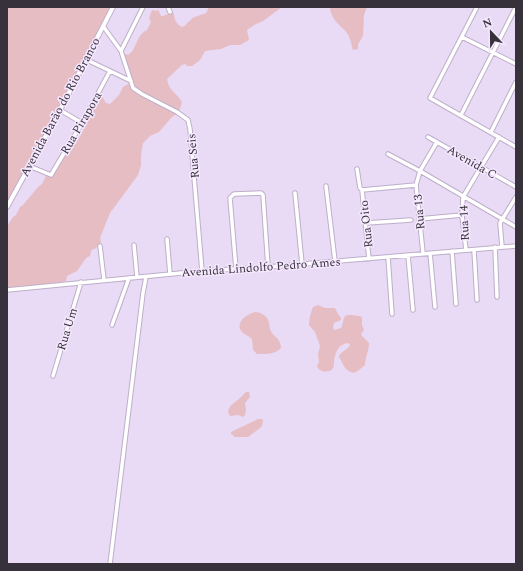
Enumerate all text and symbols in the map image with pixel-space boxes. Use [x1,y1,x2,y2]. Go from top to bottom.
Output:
north arrow [471,12,511,52]
text: N [480,14,495,33]
street label: Avenida Barão do Rio Branco [16,34,105,180]
street label: Rua Pirapora [56,88,107,158]
street label: Rua Seis [182,133,205,179]
street label: Avenida C [443,140,500,184]
street label: Rua 13 [408,193,431,230]
street label: Rua Oito [355,199,378,249]
street label: Rua 14 [454,205,475,241]
street label: Avenida Lindolfo Pedro Ames [181,252,341,283]
street label: Rua Um [52,306,83,353]

